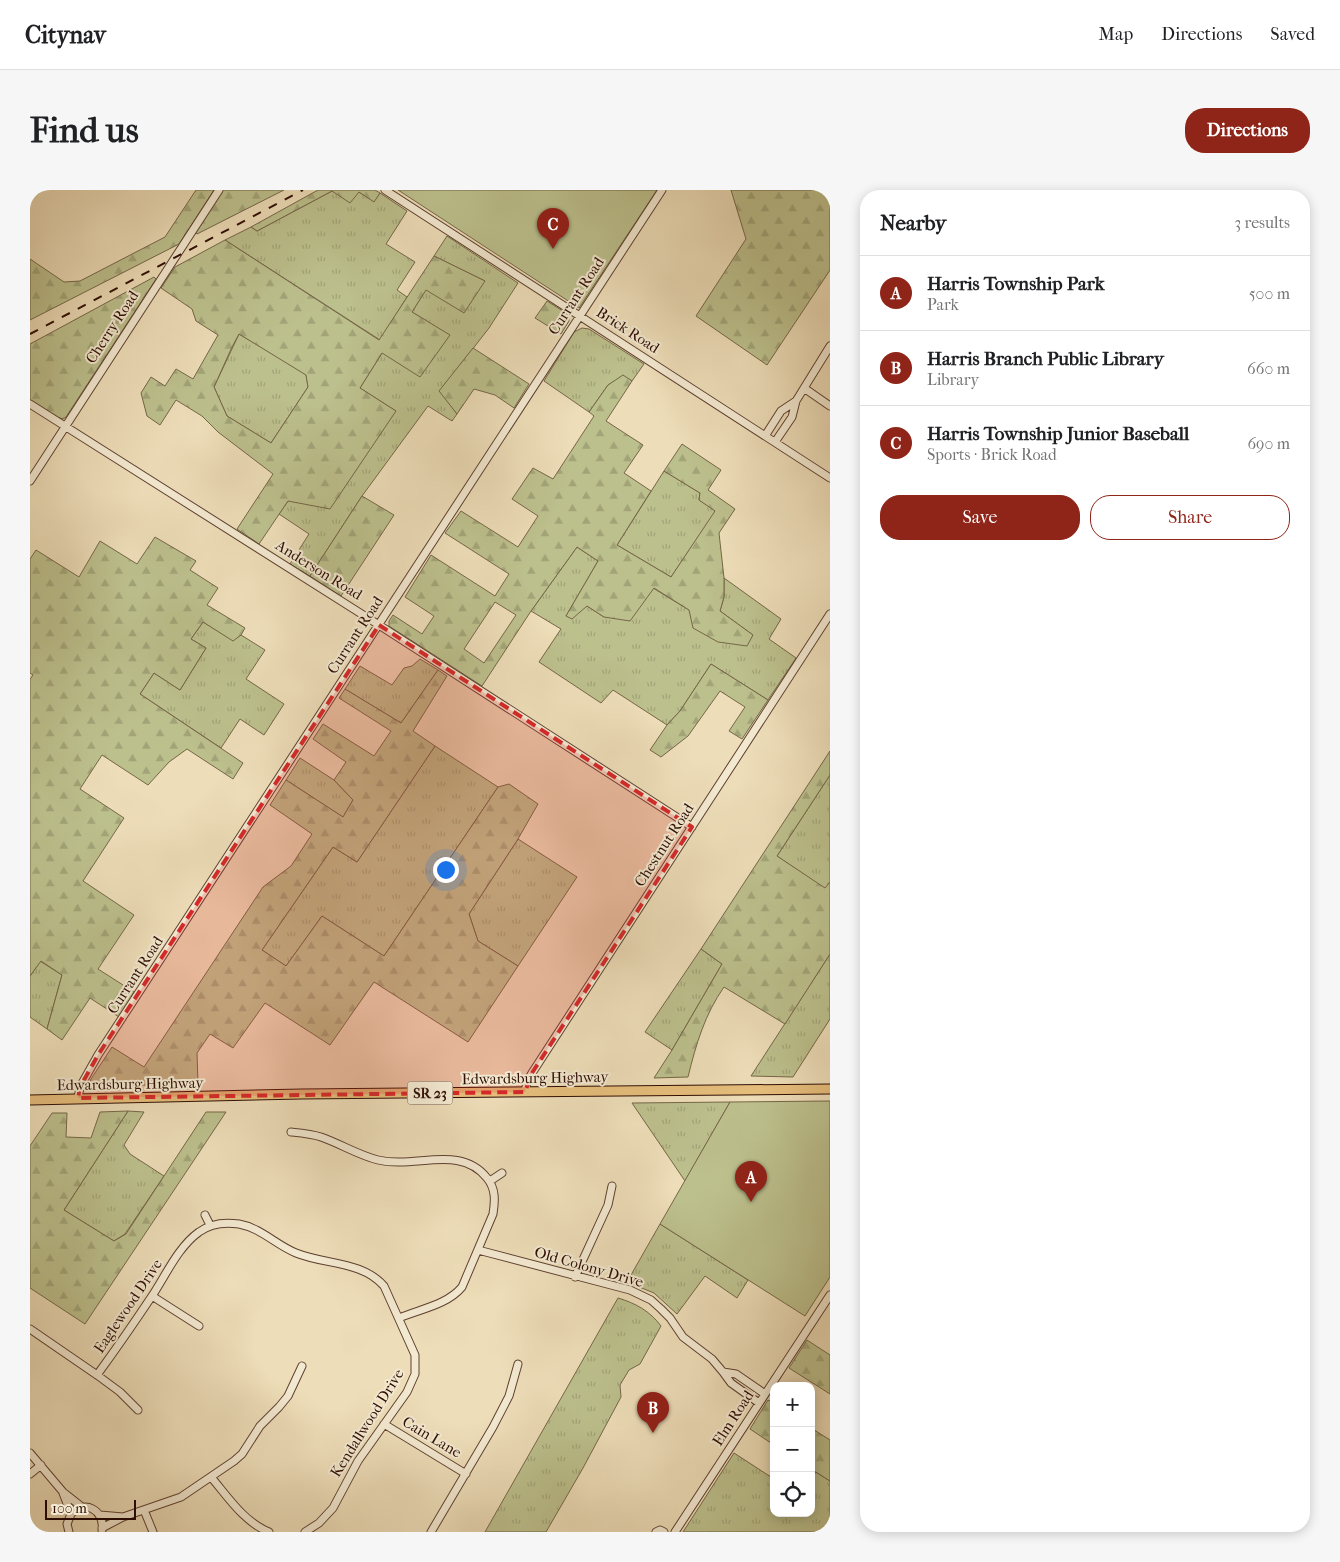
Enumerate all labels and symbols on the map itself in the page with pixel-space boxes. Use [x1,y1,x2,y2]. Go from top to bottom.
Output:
pin: C [537,208,569,249]
street label: Currant Road [544,253,608,338]
street label: Cherry Road [82,287,143,367]
street label: Brick Road [593,303,664,357]
street label: Anderson Road [272,536,366,604]
street label: Currant Road [323,592,387,677]
street label: Chestnut Road [630,799,698,890]
your location [433,857,459,883]
street label: Currant Road [103,932,167,1017]
street label: Edwardsburg Highway [461,1068,610,1088]
street label: Edwardsburg Highway [56,1074,205,1094]
road number: SR 23 [408,1081,452,1104]
pin: A [735,1161,767,1202]
street label: Old Colony Drive [532,1243,646,1291]
street label: Eaglewood Drive [90,1255,166,1356]
street label: Kendallwood Drive [326,1365,408,1480]
street label: Elm Road [708,1386,758,1449]
pin: B [637,1392,669,1433]
street label: Cain Lane [399,1412,465,1462]
scale bar [45,1497,136,1520]

